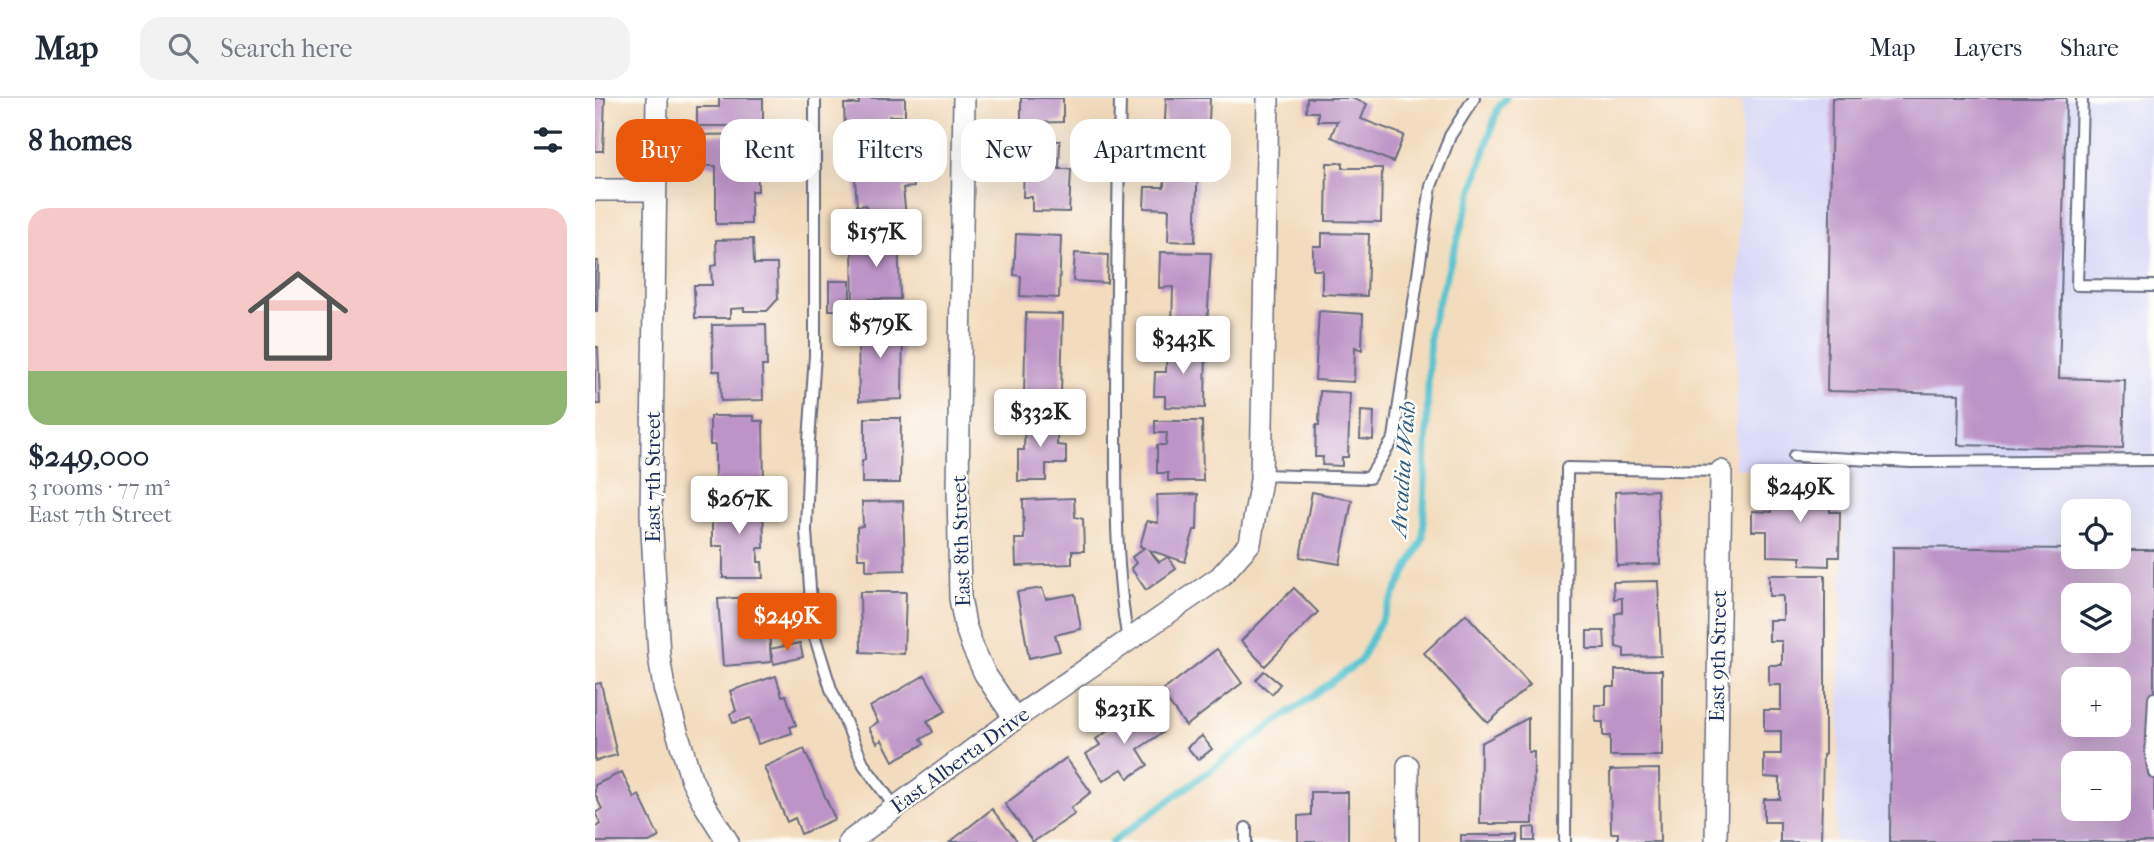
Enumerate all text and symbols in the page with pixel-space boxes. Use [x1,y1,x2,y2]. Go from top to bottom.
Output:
search box [140,17,630,80]
text: Map [35,29,98,68]
icon: search [164,29,202,67]
text: Search here [220,33,352,64]
text: Map [1870,34,1916,62]
text: Layers [1954,34,2022,62]
text: Share [2060,34,2119,62]
chip: Buy [616,119,706,182]
chip: Rent [720,119,819,182]
chip: Filters [833,119,947,182]
chip: New [961,119,1056,182]
chip: Apartment [1070,119,1231,182]
icon: filters [529,121,567,159]
text: 8 homes [28,123,132,158]
pin: $157K [827,209,925,269]
text: $157K [847,218,905,245]
icon: home [235,253,361,379]
pin: $579K [831,300,929,360]
text: $579K [849,309,911,336]
pin: $343K [1134,316,1232,376]
text: $343K [1152,325,1214,352]
pin: $332K [991,390,1089,449]
text: $332K [1010,398,1070,425]
water label: Arcadia Wash [1385,400,1421,541]
street label: East 7th Street [641,411,665,543]
text: $249,000 [28,439,149,474]
pin: $249K [1751,464,1849,524]
text: $249K [1767,473,1833,500]
text: 3 rooms · 77 m² [28,474,170,501]
street label: East 8th Street [947,474,975,607]
pin: $267K [690,476,788,536]
text: $267K [707,485,771,512]
map controls [2061,499,2131,821]
button: locate [2061,499,2131,569]
text: East 7th Street [28,501,172,528]
button: layers [2061,583,2131,653]
street label: East 9th Street [1705,589,1731,722]
pin: $249K [738,594,836,653]
text: $249K [754,602,820,629]
button: + [2061,667,2131,737]
pin: $231K [1075,686,1173,746]
text: $231K [1095,695,1153,722]
street label: East Alberta Drive [886,702,1034,818]
button: − [2061,751,2131,821]

